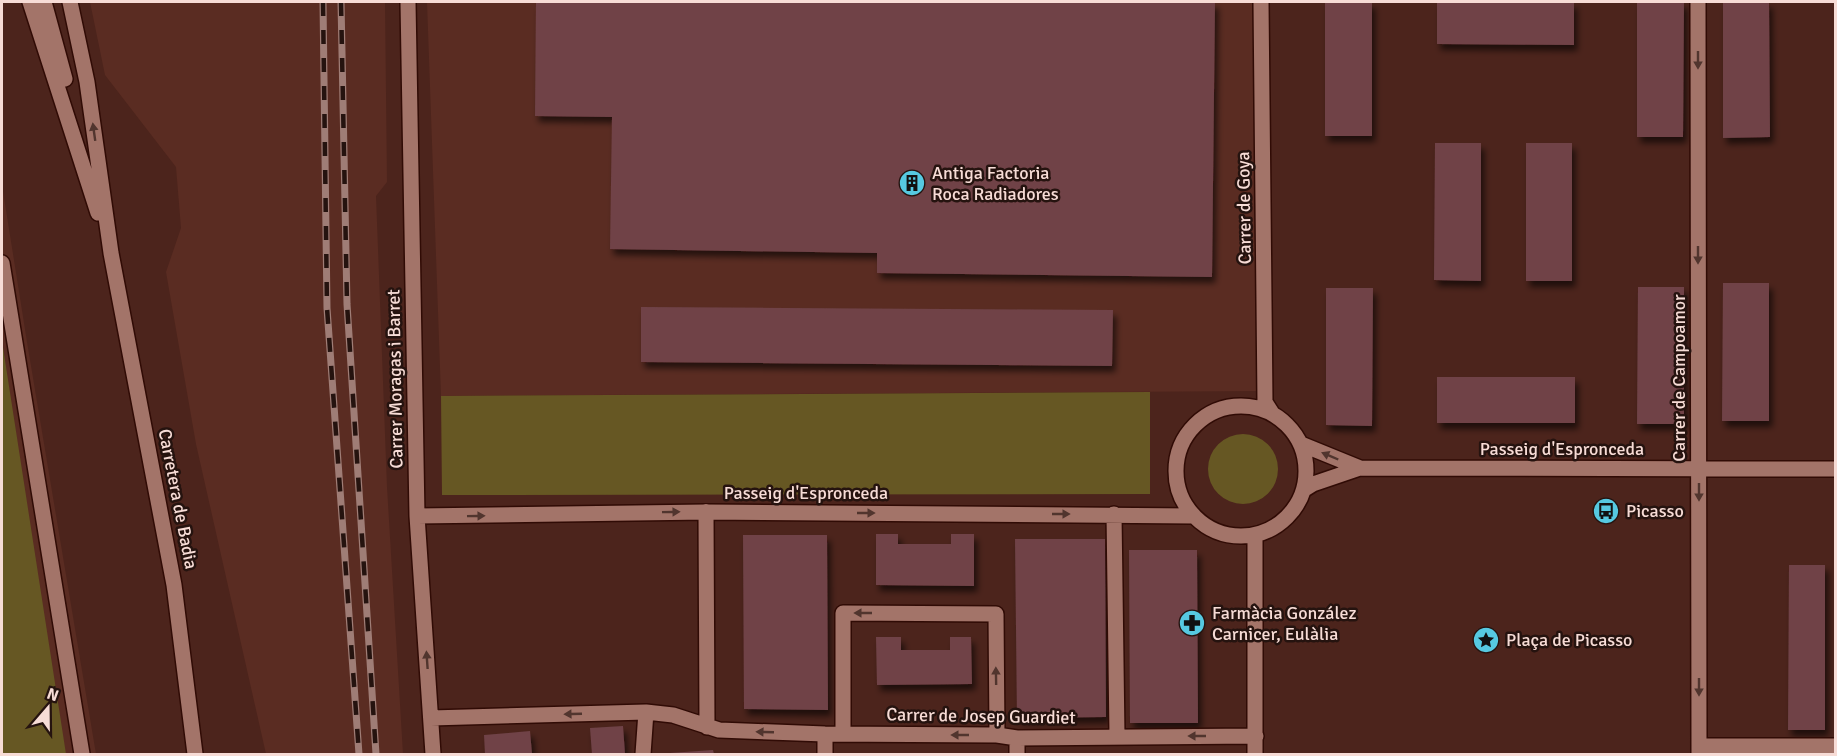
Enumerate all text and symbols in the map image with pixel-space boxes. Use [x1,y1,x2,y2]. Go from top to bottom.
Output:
one-way arrow [1693,50,1703,69]
one-way arrow [89,123,98,142]
street label: Carrer de Goya [1232,151,1256,265]
place label: Antiga Factoria Roca Radiadores [932,162,1059,205]
building icon: Antiga Factoria Roca Radiadores [897,168,927,198]
one-way arrow [1693,245,1703,264]
street label: Carrer Moragas i Barret [382,289,408,469]
street label: Carrer de Campoamor [1668,294,1690,462]
street label: Carretera de Badia [154,427,202,571]
street label: Passeig d'Espronceda [1480,438,1644,460]
one-way arrow [1321,451,1339,461]
street label: Passeig d'Espronceda [724,482,888,504]
one-way arrow [1694,482,1704,501]
bus stop icon: Picasso [1591,496,1621,526]
place label: Picasso [1626,500,1684,522]
one-way arrow [661,508,680,517]
one-way arrow [856,508,875,518]
one-way arrow [1051,509,1070,519]
one-way arrow [466,511,485,520]
place label: Farmàcia González Carnicer, Eulàlia [1212,602,1357,645]
one-way arrow [854,608,873,618]
pharmacy icon: Farmàcia González Carnicer, Eulàlia [1177,608,1207,638]
place icon: Plaça de Picasso [1471,625,1501,655]
place label: Plaça de Picasso [1506,629,1632,651]
one-way arrow [422,650,431,669]
one-way arrow [991,667,1001,686]
one-way arrow [1694,677,1704,696]
north arrow [18,678,78,738]
text: N [44,684,61,706]
street label: Carrer de Josep Guardiet [886,703,1076,729]
one-way arrow [563,709,582,719]
one-way arrow [756,727,775,737]
one-way arrow [951,730,970,740]
one-way arrow [1188,731,1207,741]

